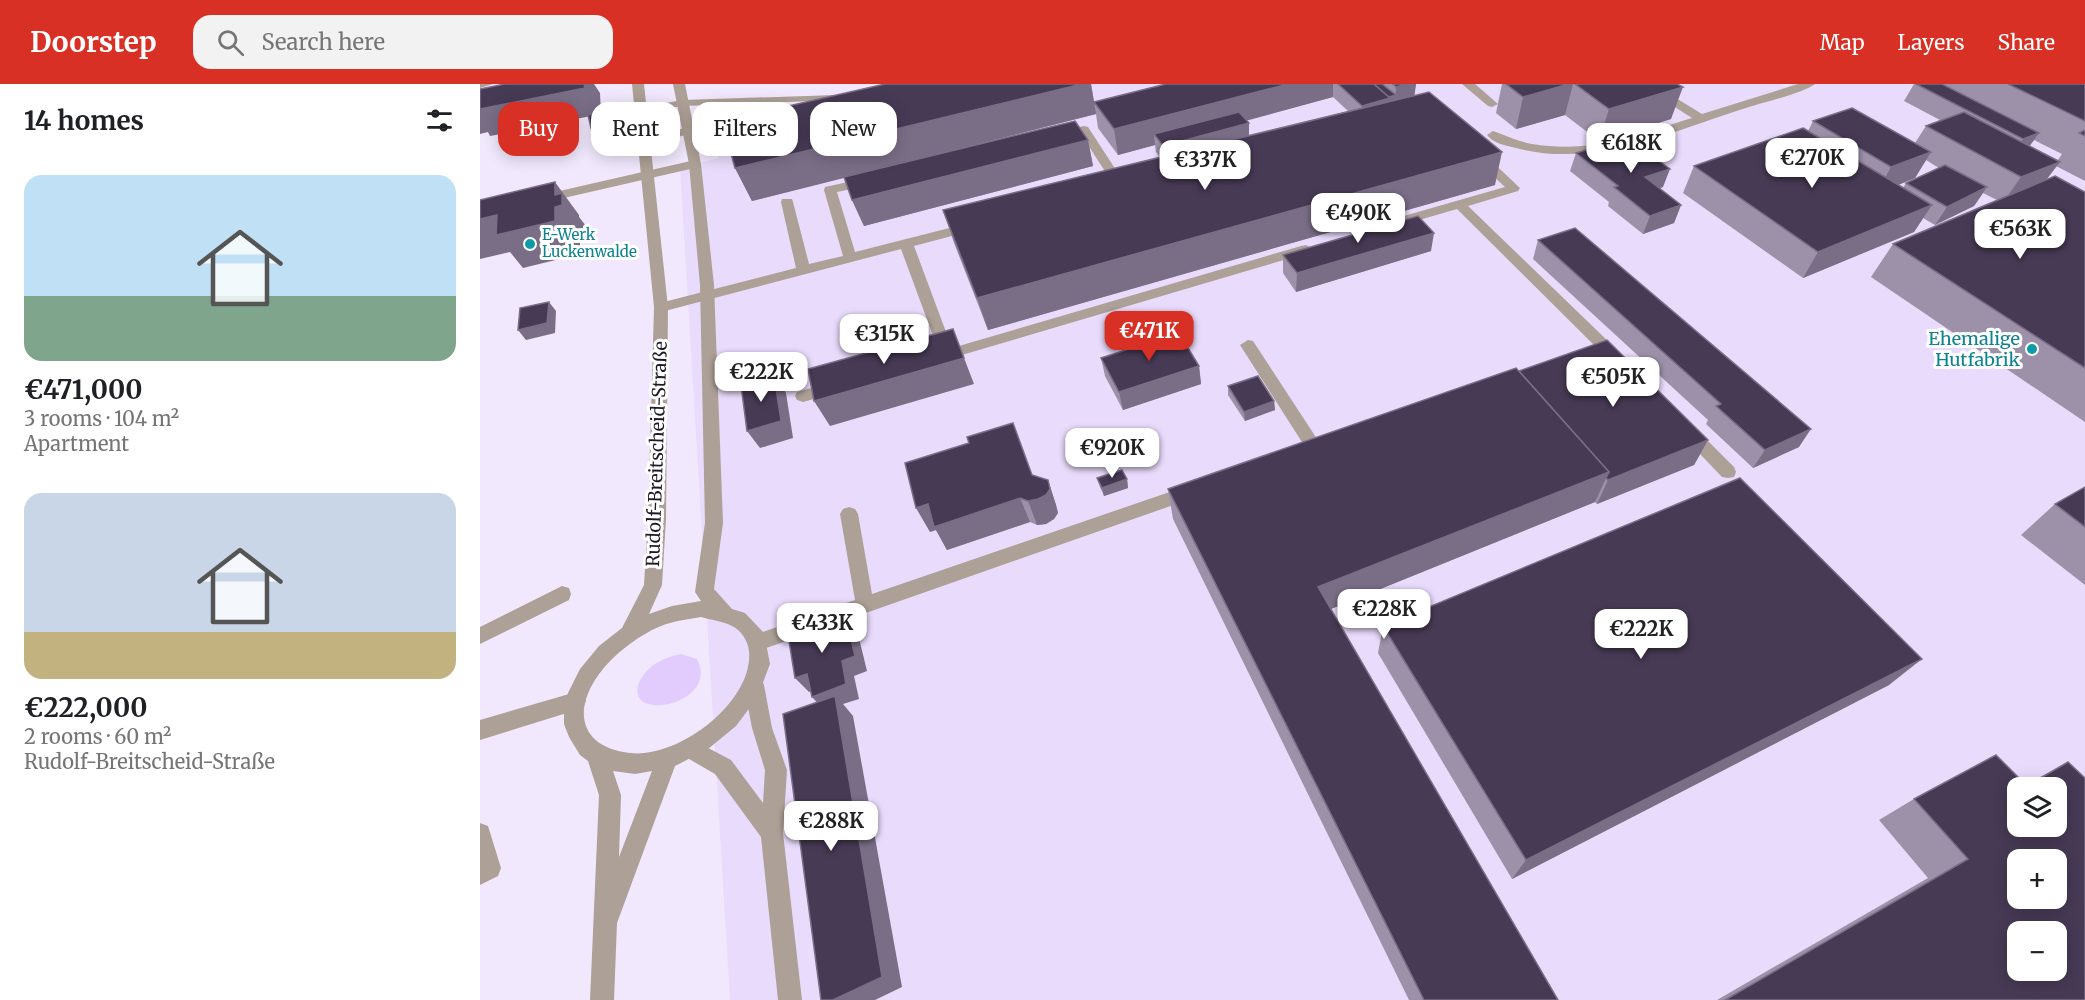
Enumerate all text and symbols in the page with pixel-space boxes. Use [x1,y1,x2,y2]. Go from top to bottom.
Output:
search box [193,15,613,69]
text: Doorstep [30,24,157,60]
icon: search [214,26,247,59]
text: Search here [262,28,385,56]
text: Map [1820,29,1865,56]
text: Layers [1898,29,1965,56]
text: Share [1998,29,2055,56]
chip: Buy [498,102,579,156]
chip: Rent [591,102,680,156]
chip: Filters [692,102,798,156]
chip: New [810,102,897,156]
text: 14 homes [24,104,144,137]
icon: filters [423,104,456,137]
pin: €618K [1589,123,1673,174]
text: €618K [1600,130,1662,155]
pin: €270K [1770,138,1854,189]
pin: €337K [1163,140,1247,191]
text: €270K [1779,145,1845,170]
text: €337K [1174,147,1236,172]
pin: €490K [1316,193,1400,244]
text: €490K [1325,200,1391,225]
pin: €563K [1978,209,2062,260]
icon: home [186,214,294,322]
text: €563K [1988,216,2052,241]
place label: E-Werk Luckenwalde [542,225,637,261]
marker: E-Werk Luckenwalde [523,237,537,251]
pin: €471K [1107,311,1191,362]
pin: €315K [842,314,926,365]
text: €471K [1119,318,1179,343]
text: €315K [854,321,914,346]
place label: Ehemalige Hutfabrik [1928,327,2021,371]
street label: Rudolf-Breitscheid-Straße [641,341,672,567]
marker: Ehemalige Hutfabrik [2025,342,2039,356]
pin: €222K [719,352,803,403]
pin: €505K [1571,357,1655,408]
text: €222K [729,359,793,384]
text: €505K [1580,364,1646,389]
text: €471,000 [24,373,143,406]
text: 3 rooms · 104 m² [24,406,179,431]
pin: €920K [1070,428,1154,479]
text: Apartment [24,431,129,456]
text: €920K [1079,435,1145,460]
icon: home [186,532,294,640]
pin: €228K [1342,589,1426,640]
text: €228K [1351,596,1417,621]
pin: €433K [780,603,864,654]
pin: €222K [1599,609,1683,660]
text: €433K [791,610,853,635]
text: €222K [1609,616,1673,641]
text: €222,000 [24,691,147,724]
text: 2 rooms · 60 m² [24,724,171,749]
text: Rudolf-Breitscheid-Straße [24,749,275,774]
map controls [2007,777,2067,981]
button: layers [2007,777,2067,837]
pin: €288K [789,801,873,852]
text: €288K [798,808,864,833]
button: + [2007,849,2067,909]
button: − [2007,921,2067,981]

